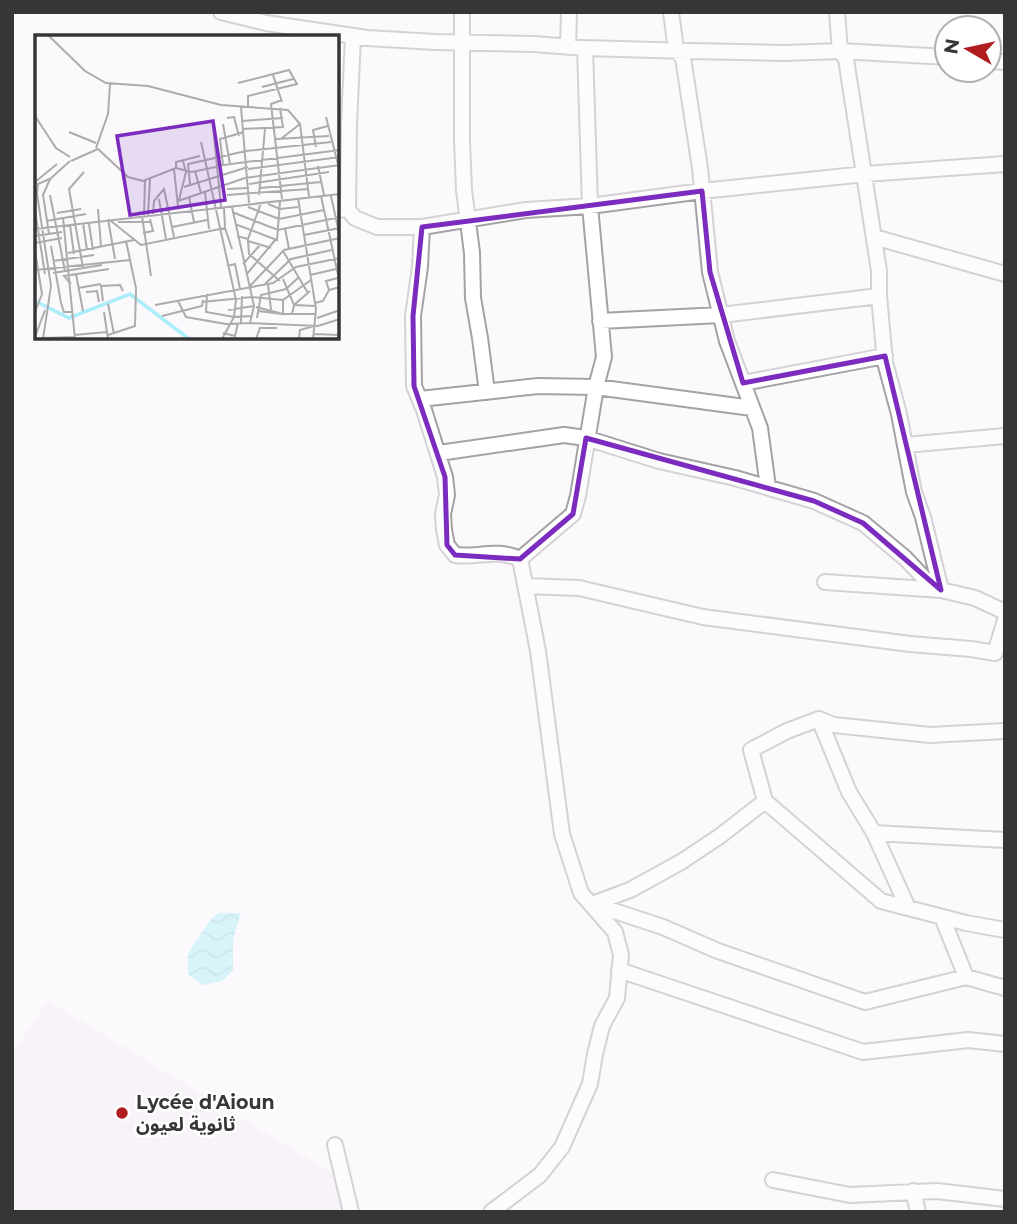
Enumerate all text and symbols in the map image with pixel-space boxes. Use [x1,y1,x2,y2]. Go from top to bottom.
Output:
north arrow [933,14,1003,84]
inset map [35,35,340,340]
text: N [939,37,964,56]
place label: Lycée d'Aioun ثانوية لعيون [136,1091,275,1136]
marker: Lycée d'Aioun ثانوية لعيون [114,1105,130,1121]

